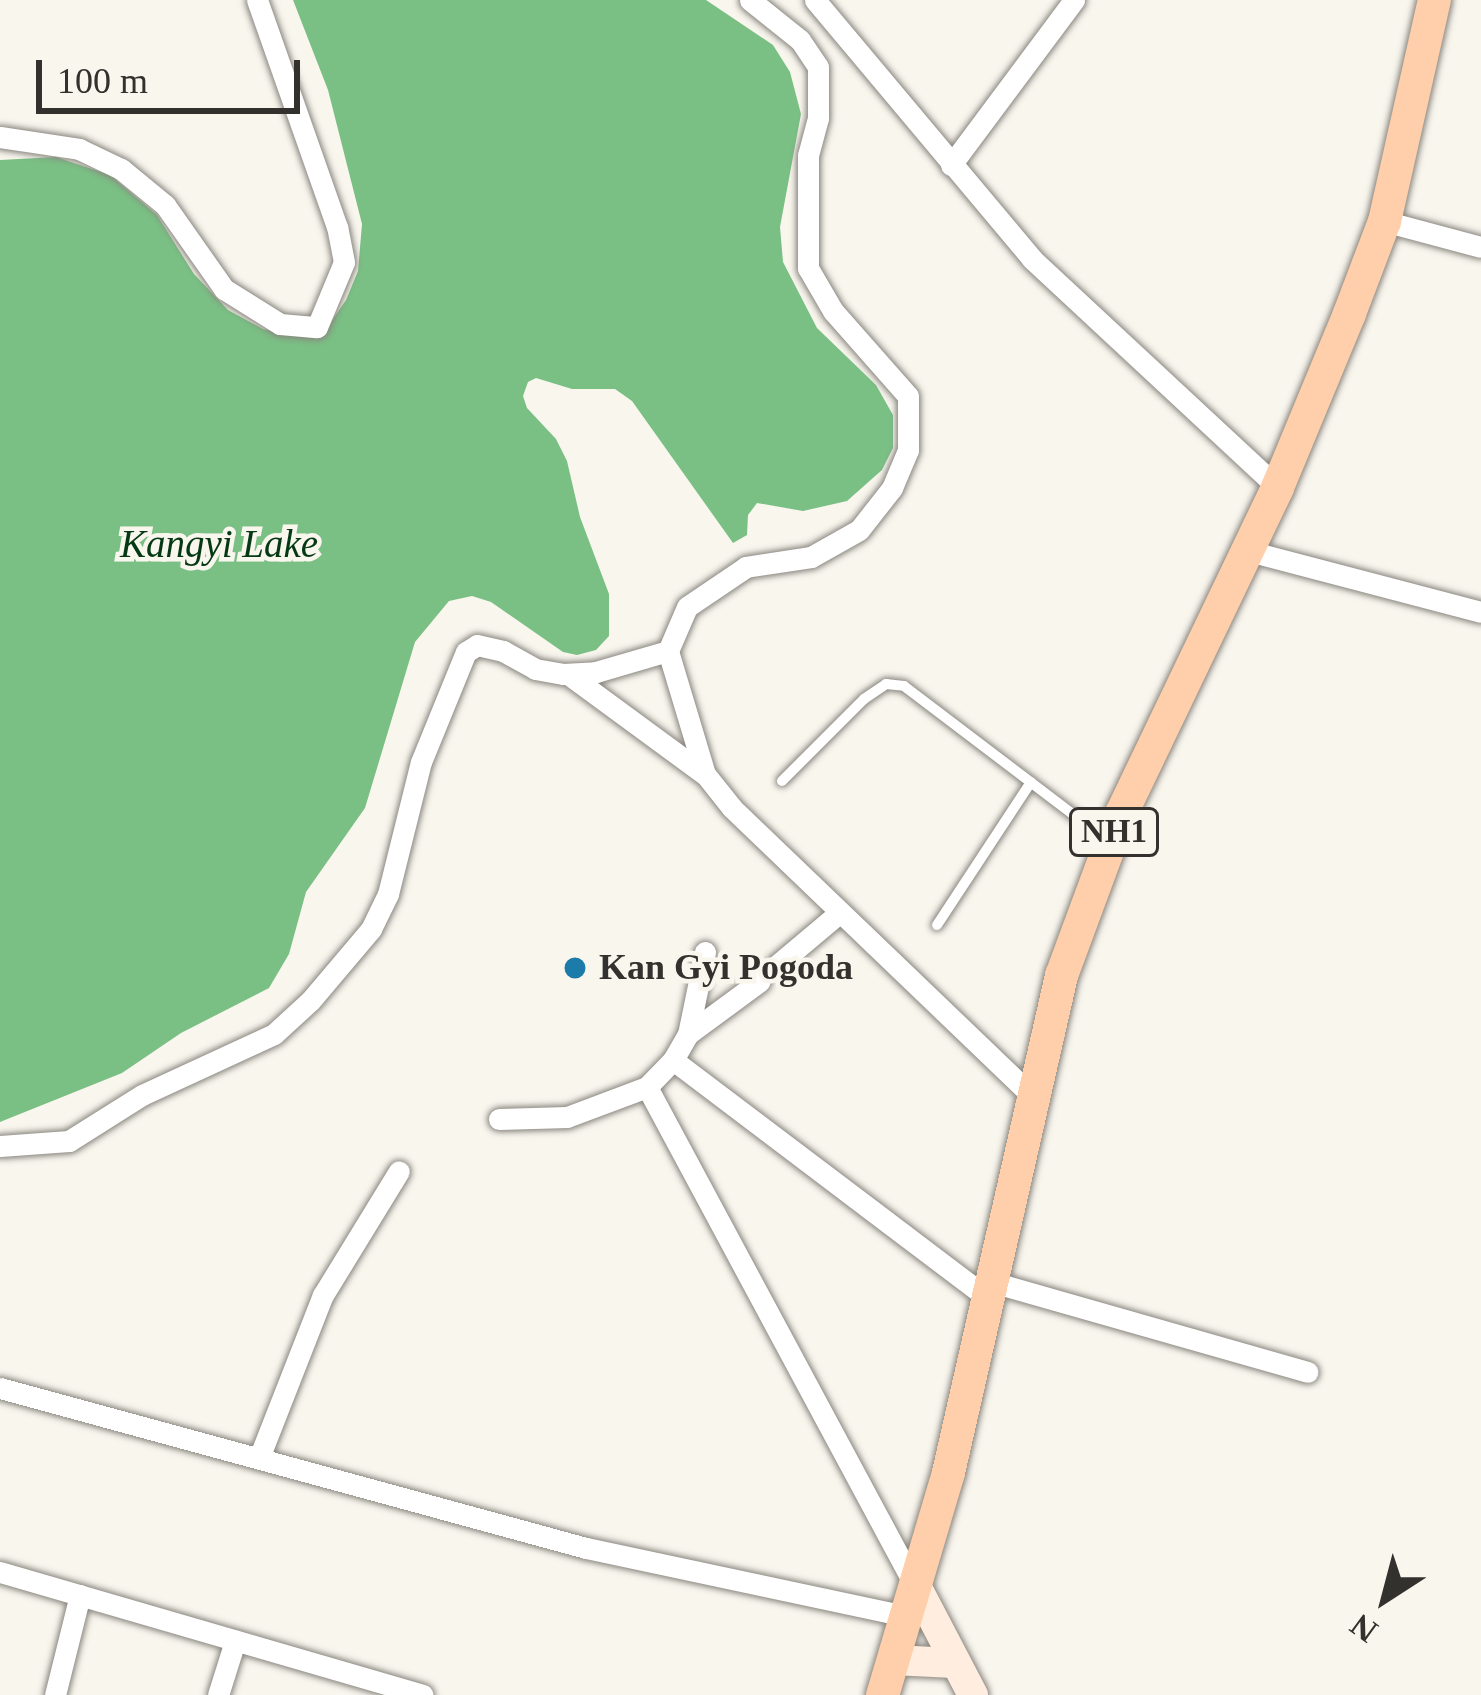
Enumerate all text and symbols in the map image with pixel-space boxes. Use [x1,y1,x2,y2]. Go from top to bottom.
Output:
scale bar [42,36,306,110]
text: 100 m [57,61,148,101]
water label: Kangyi Lake [120,521,318,567]
road number: NH1 [1069,805,1159,859]
place label: Kan Gyi Pogoda [599,946,853,990]
marker: Kan Gyi Pogoda [562,955,588,981]
north arrow [1325,1539,1445,1659]
text: N [1344,1607,1384,1650]

